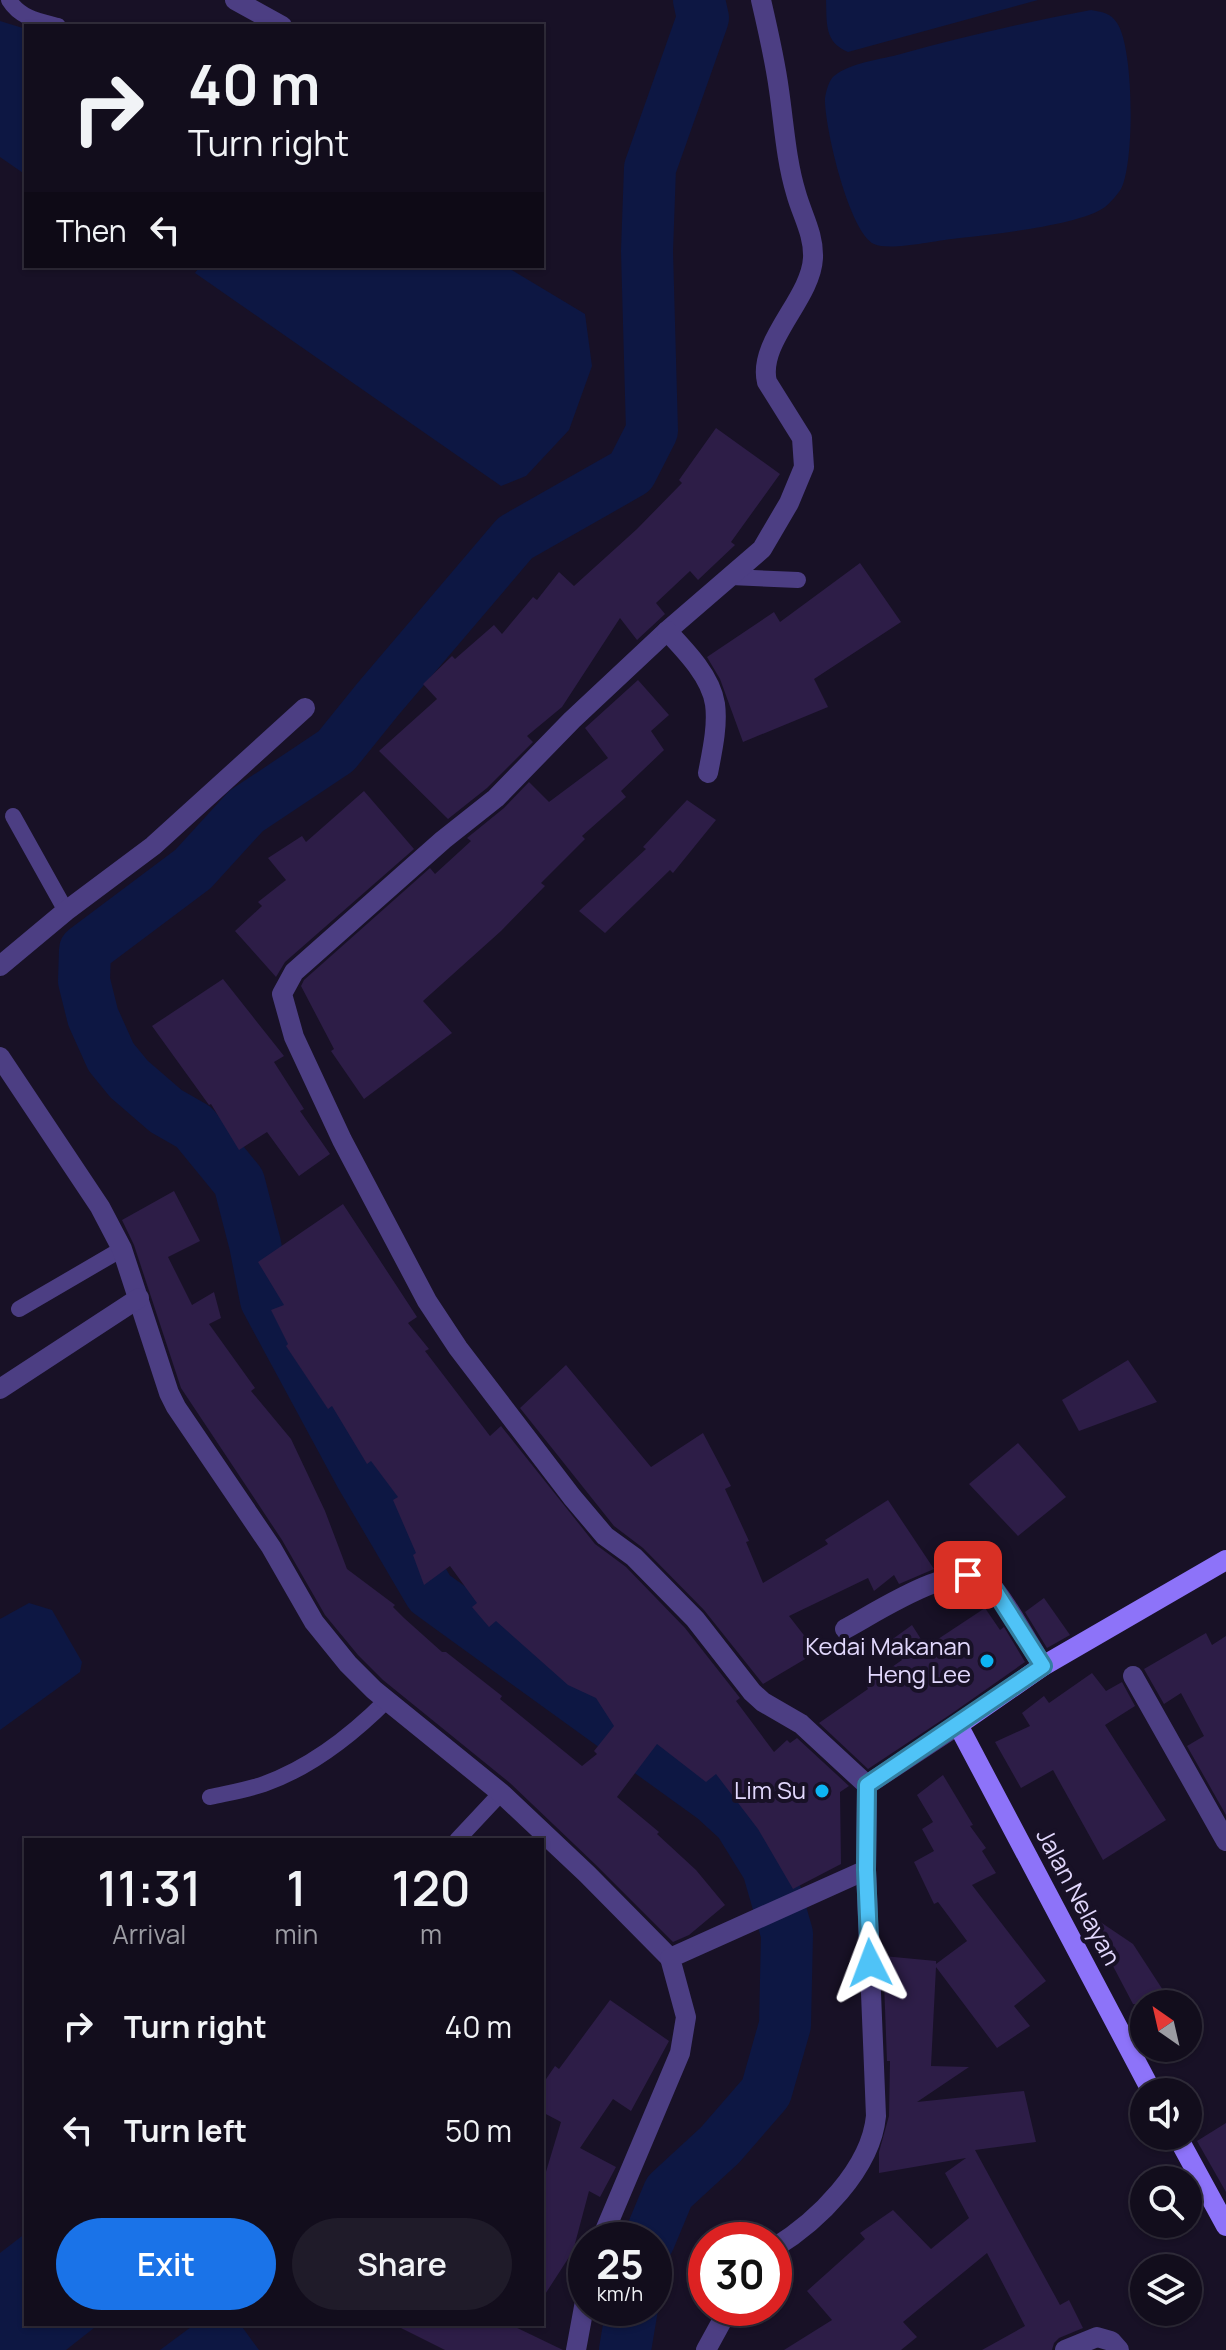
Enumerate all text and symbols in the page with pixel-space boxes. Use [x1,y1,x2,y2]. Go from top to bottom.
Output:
text: 40 m [188,45,320,122]
icon: right [56,56,160,160]
text: Turn right [188,118,349,167]
icon: left [143,208,187,252]
text: Then [56,210,127,251]
pin [934,1541,1002,1609]
icon: arrive [946,1553,990,1597]
place label: Kedai Makanan Heng Lee [805,1629,971,1690]
marker: Kedai Makanan Heng Lee [978,1652,996,1670]
place label: Lim Su [734,1773,806,1806]
marker: Lim Su [813,1782,831,1800]
street label: Jalan Nelayan [1029,1822,1129,1971]
text: 11:31 [97,1855,201,1920]
text: 1 [286,1855,306,1920]
text: 120 [391,1855,471,1920]
text: Arrival [112,1916,186,1952]
text: min [275,1916,318,1952]
text: m [420,1916,442,1952]
position arrow [828,1921,912,2005]
north arrow [1130,1990,1202,2062]
map controls [1130,1990,1202,2326]
icon: right [56,2004,100,2048]
text: Turn right [124,2006,267,2047]
text: 40 m [445,2006,512,2047]
button: sound [1130,2078,1202,2150]
icon: left [56,2108,100,2152]
text: Turn left [124,2110,247,2151]
text: 50 m [445,2110,512,2151]
button: search [1130,2166,1202,2238]
button: Exit [56,2218,276,2310]
button: Share [292,2218,512,2310]
speed limit sign: 30 [688,2222,792,2326]
text: 25 [596,2236,644,2291]
button: layers [1130,2254,1202,2326]
text: km/h [597,2280,643,2307]

